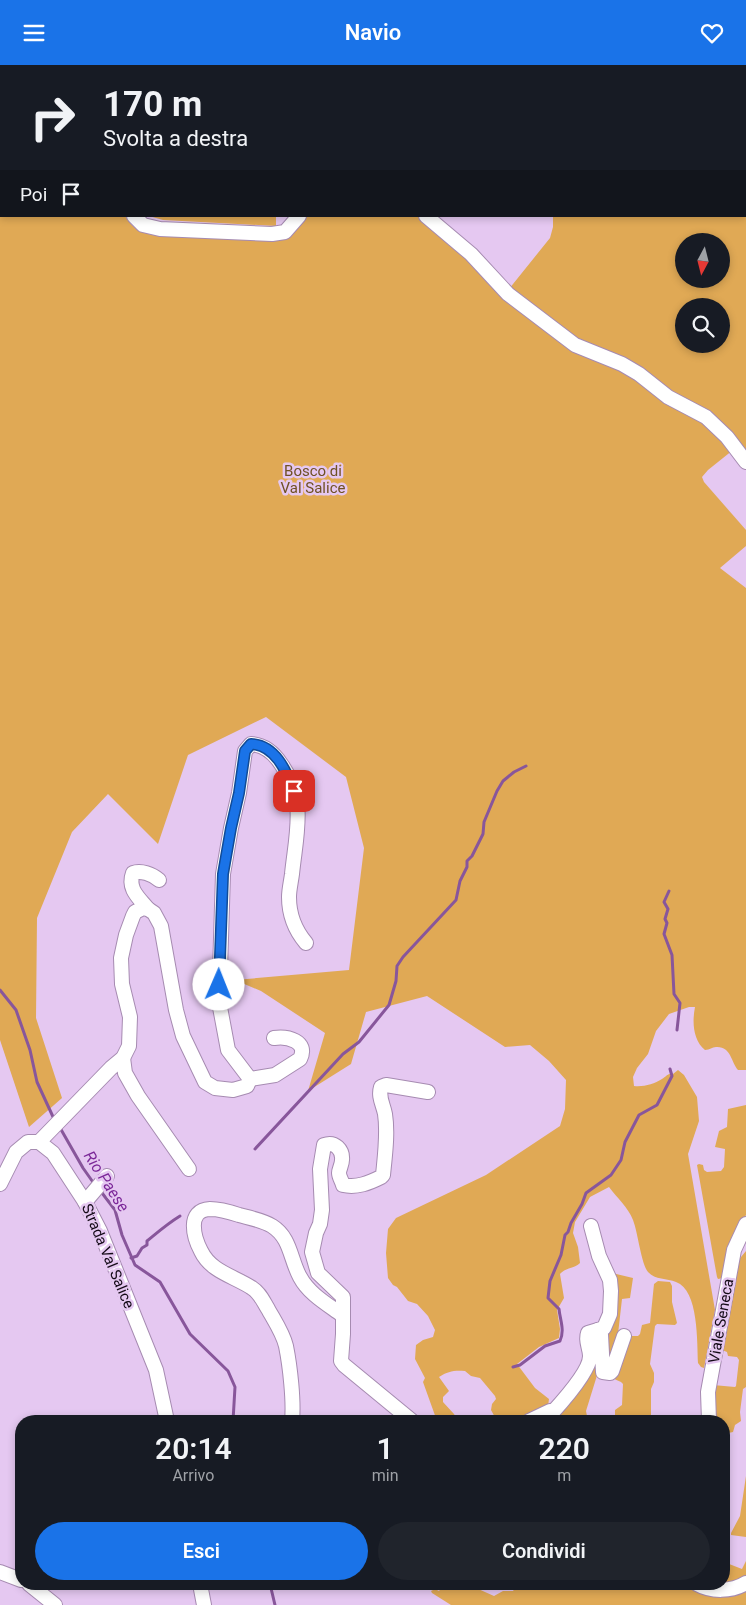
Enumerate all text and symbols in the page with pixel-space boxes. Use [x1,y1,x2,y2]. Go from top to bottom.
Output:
icon: menu [20,19,48,47]
icon: heart [698,19,726,47]
text: Navio [345,20,401,45]
text: 170 m [103,84,202,125]
icon: right [20,85,85,150]
text: Svolta a destra [103,126,248,151]
icon: arrive [57,180,85,208]
text: Poi [20,183,47,206]
north arrow [675,233,730,287]
map controls [675,233,730,353]
button: search [675,298,730,353]
park label: Bosco di Val Salice [281,462,345,497]
pin [273,770,315,812]
icon: arrive [280,777,308,805]
position arrow [192,958,244,1010]
water label: Rio Paese [80,1147,133,1215]
street label: Strada Val Salice [78,1201,138,1311]
street label: Viale Seneca [705,1277,737,1365]
text: 20:14 [155,1431,232,1466]
text: 1 [377,1431,394,1466]
text: 220 [539,1431,590,1466]
text: Arrivo [172,1466,214,1485]
text: min [372,1466,399,1485]
text: m [557,1466,571,1485]
button: Esci [35,1522,368,1580]
button: Condividi [378,1522,710,1580]

